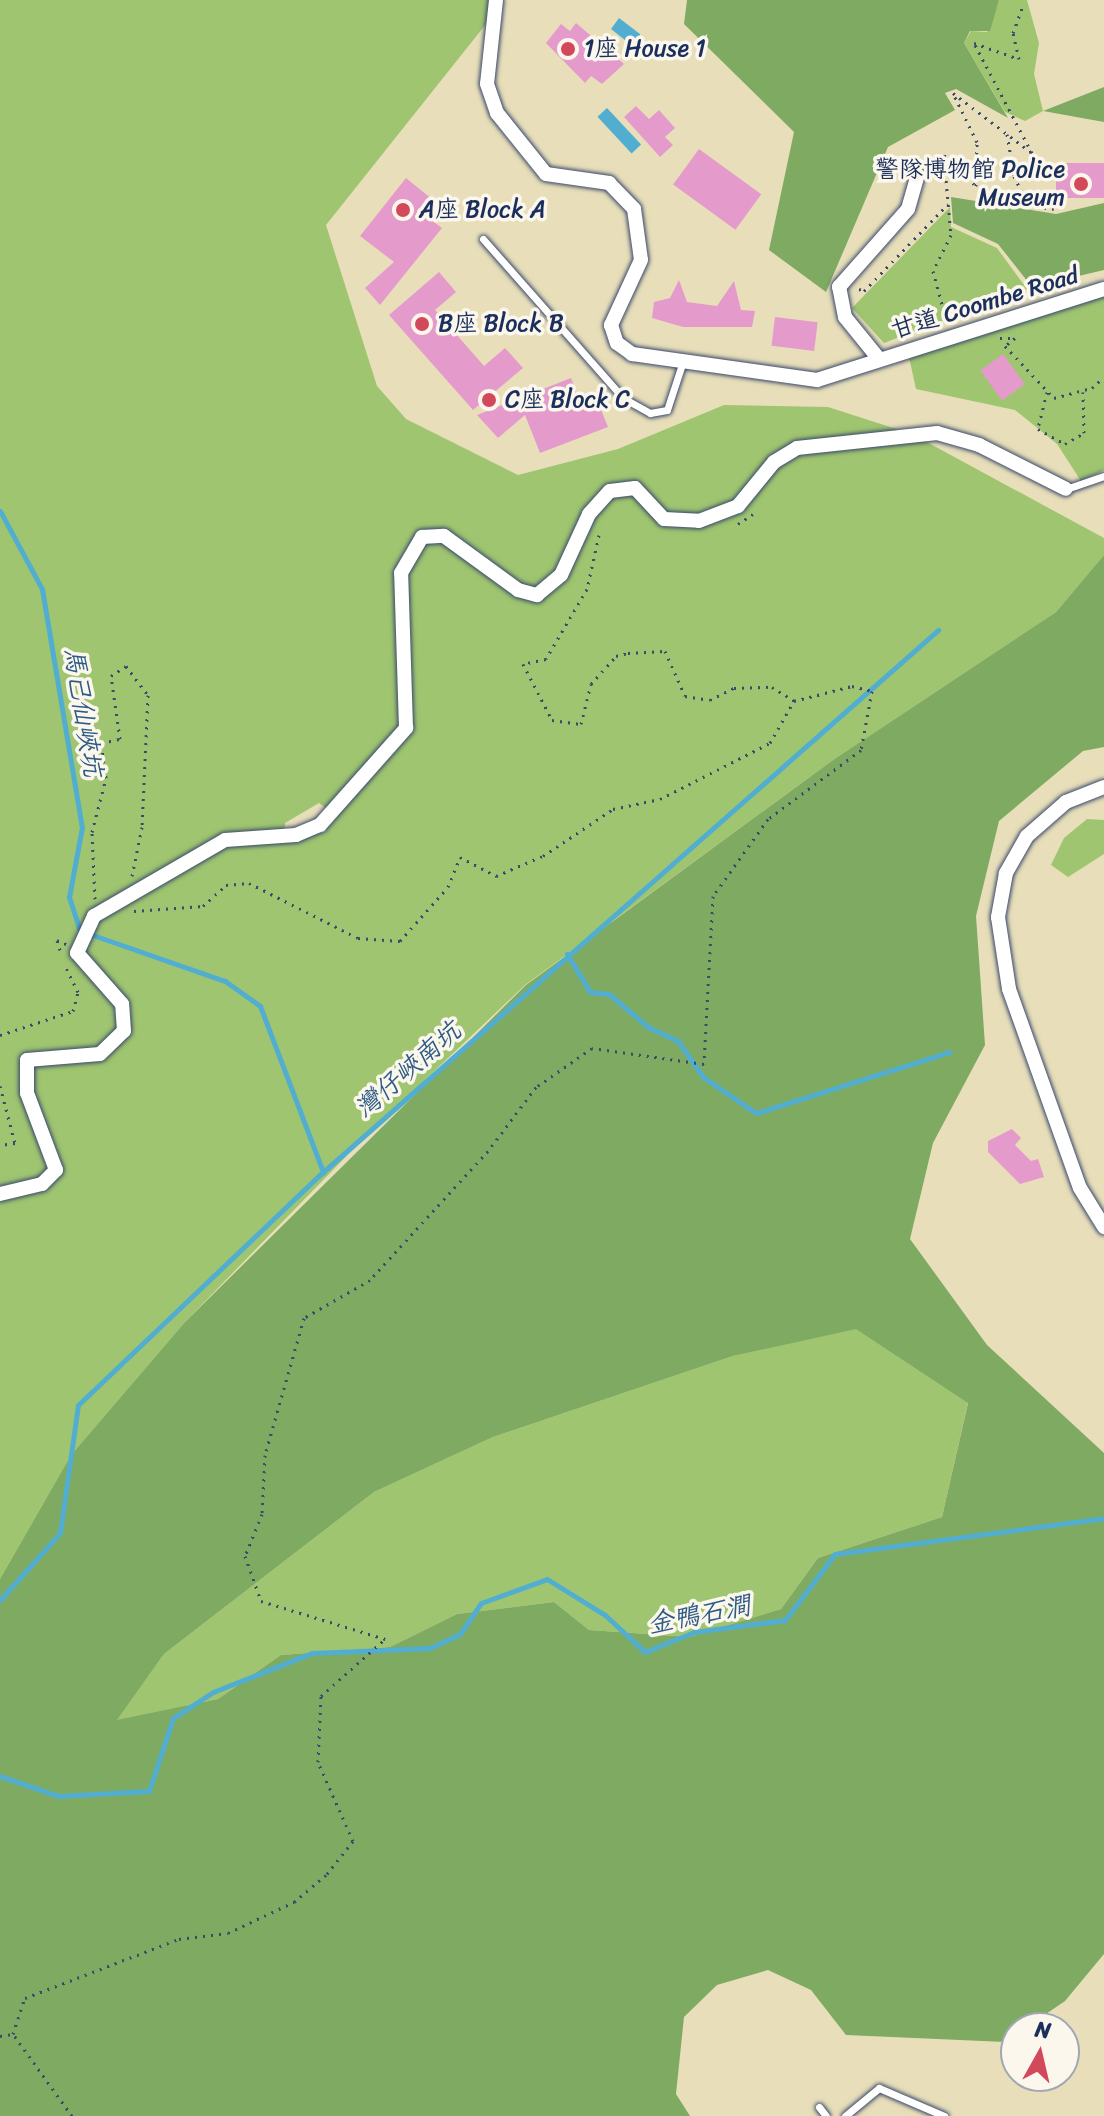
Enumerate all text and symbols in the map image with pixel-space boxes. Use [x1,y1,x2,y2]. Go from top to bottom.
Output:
place label: 1座 House 1 [584,35,706,63]
marker: 1座 House 1 [559,40,577,58]
place label: 警隊博物館 Police Museum [875,156,1065,212]
marker: 警隊博物館 Police Museum [1072,175,1090,193]
place label: A座 Block A [419,196,546,224]
marker: A座 Block A [394,201,412,219]
street label: 甘道 Coombe Road [888,261,1082,345]
place label: B座 Block B [438,310,564,338]
marker: B座 Block B [413,315,431,333]
place label: C座 Block C [505,386,630,414]
marker: C座 Block C [480,391,498,409]
water label: 馬己仙峽坑 [57,645,109,779]
water label: 灣仔峽南坑 [349,1016,467,1124]
water label: 金鴨石澗 [645,1590,753,1640]
text: N [1033,2009,1053,2050]
north arrow [1000,2012,1080,2092]

